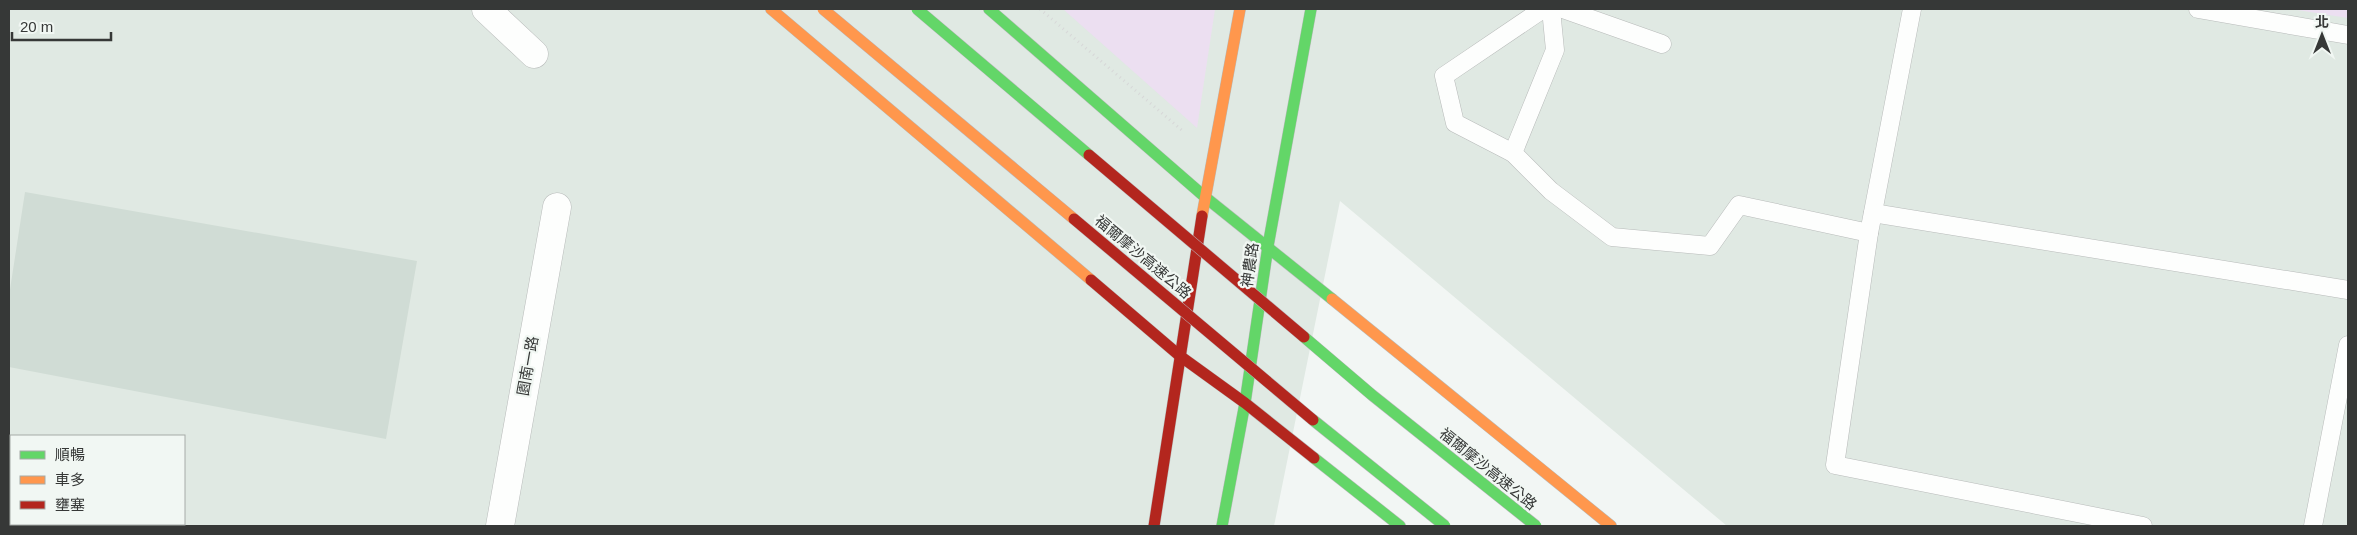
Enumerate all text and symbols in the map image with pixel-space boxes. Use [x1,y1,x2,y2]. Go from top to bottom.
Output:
scale bar [12,10,111,42]
north arrow [2297,10,2347,60]
text: 北 [2315,14,2329,30]
text: 20 m [20,18,53,35]
street label: 福爾摩沙高速公路 [1092,212,1195,302]
street label: 神農路 [1238,241,1261,288]
street label: 園南一路 [514,335,541,397]
street label: 福爾摩沙高速公路 [1436,424,1540,513]
legend [10,435,185,525]
text: 順暢 [55,446,85,463]
text: 車多 [55,471,85,488]
text: 壅塞 [55,496,85,513]

